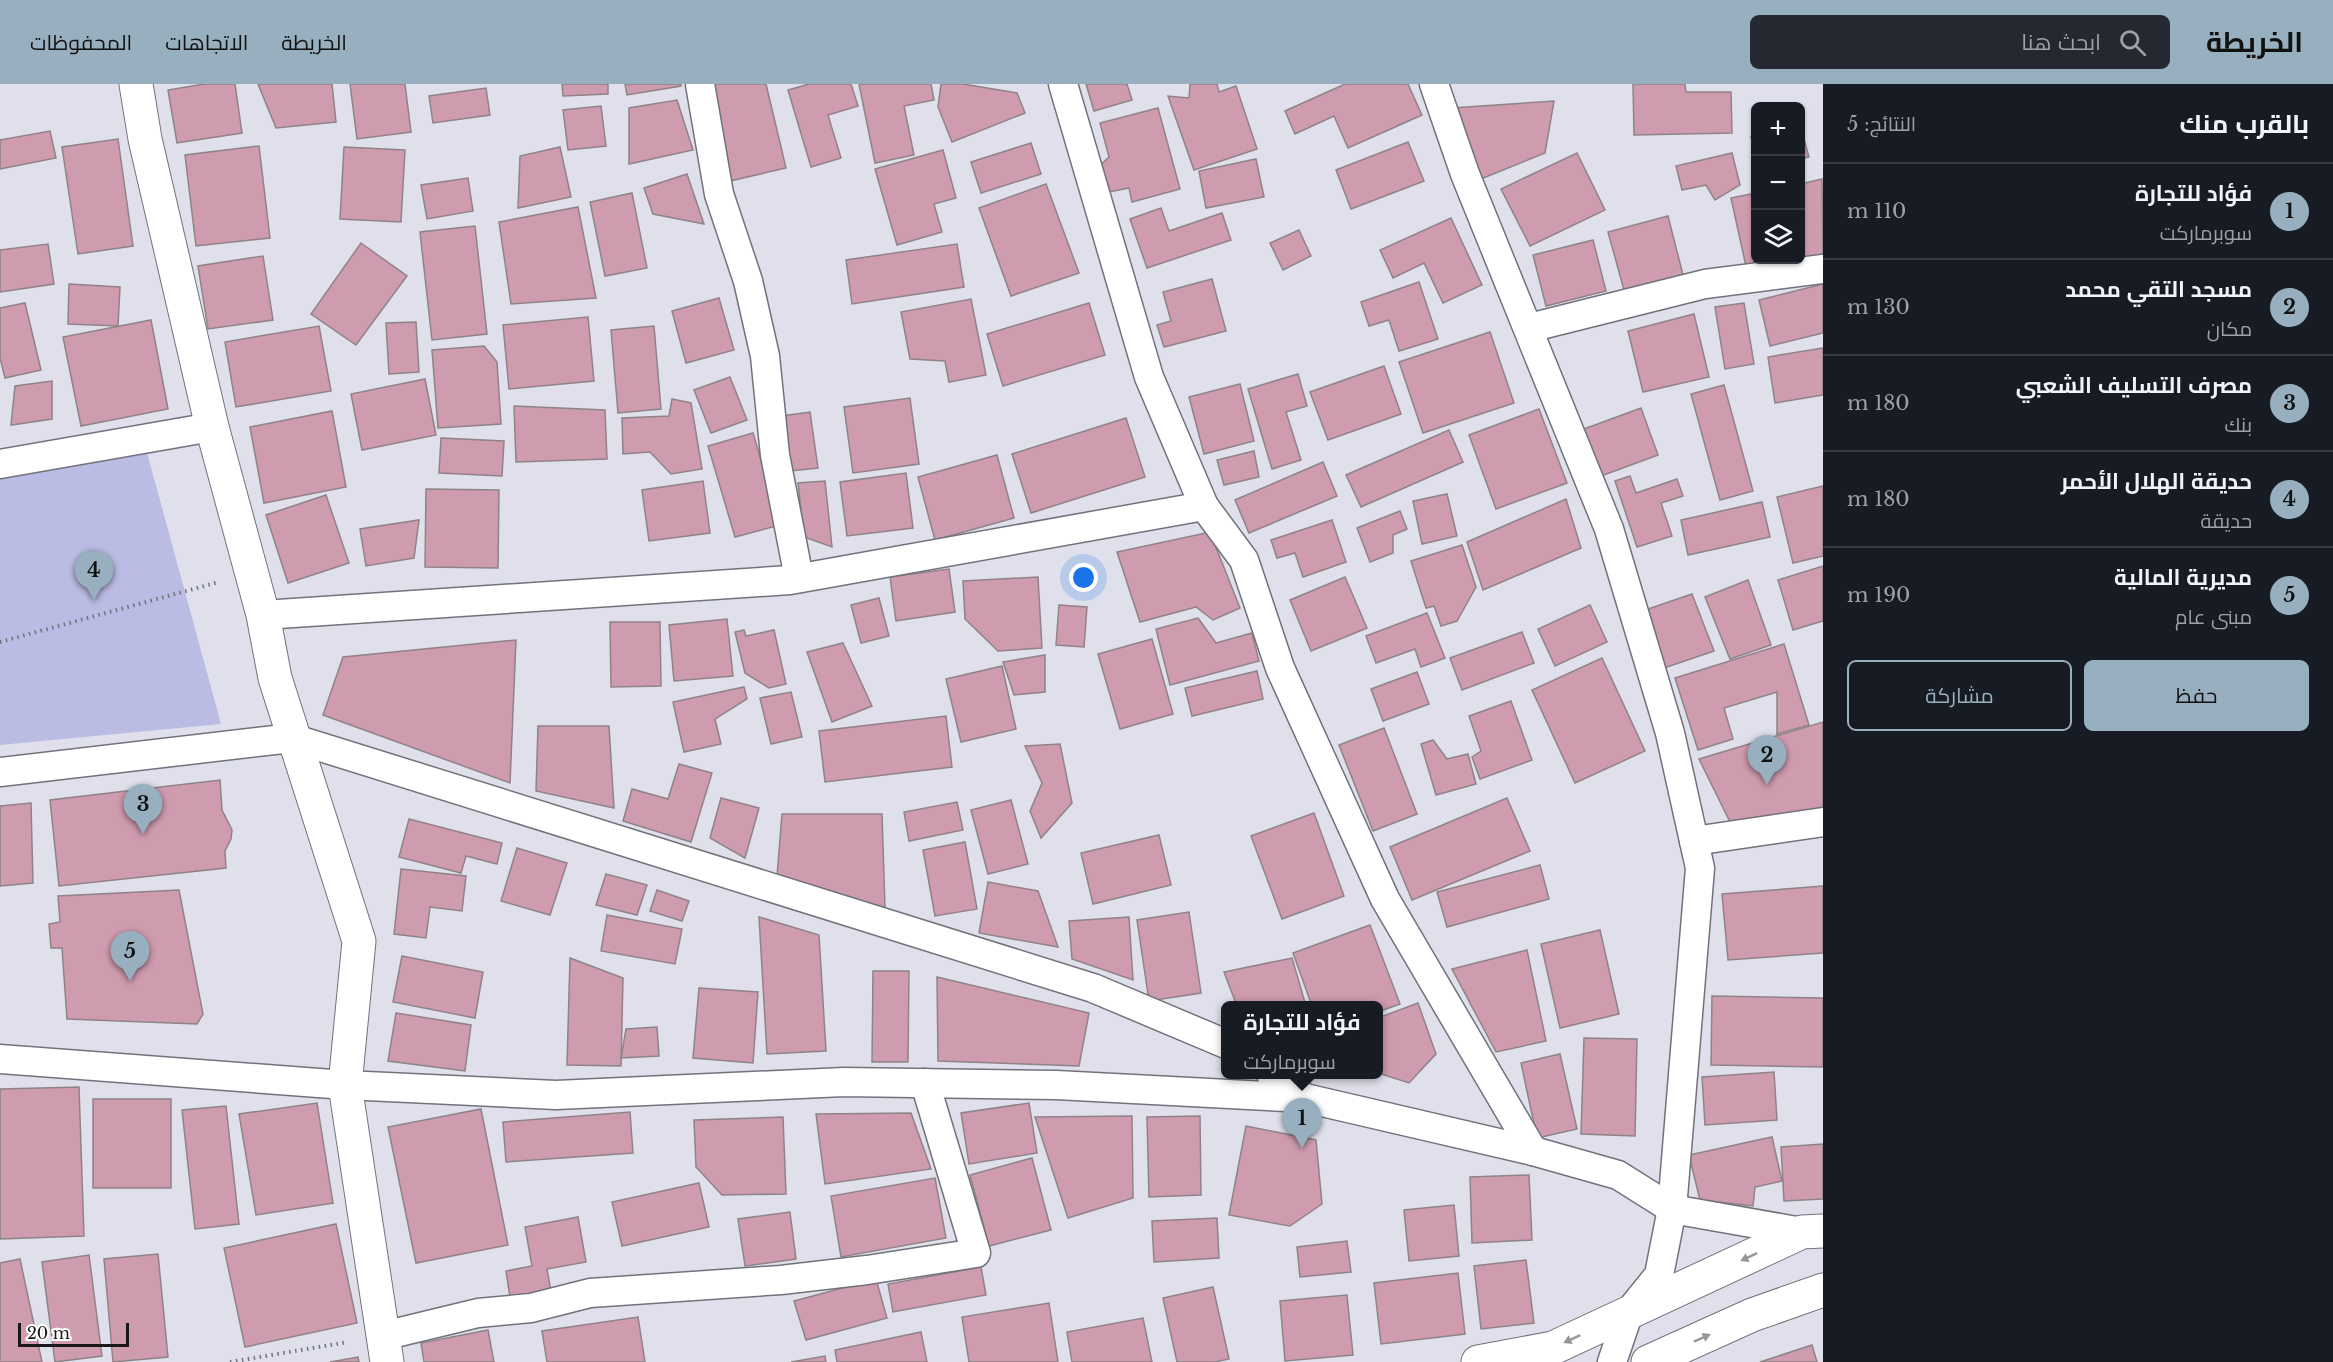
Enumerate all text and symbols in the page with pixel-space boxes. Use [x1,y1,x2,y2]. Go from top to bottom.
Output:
search box [1750,15,2170,69]
text: الخريطة [2206,25,2303,60]
icon: search [2116,26,2149,59]
text: ابحث هنا [2021,29,2101,56]
text: المحفوظات [30,30,132,56]
text: الاتجاهات [165,30,248,56]
text: الخريطة [281,30,347,56]
map controls [1751,102,1805,264]
button: + [1751,102,1805,156]
text: بالقرب منك [2179,108,2309,140]
text: النتائج: 5 [1847,112,1916,136]
button: − [1751,156,1805,210]
text: فؤاد للتجارة [2135,180,2252,207]
text: 110 m [1847,199,1906,223]
text: 1 [2285,199,2294,223]
button: layers [1751,210,1805,264]
text: سوبرماركت [2160,221,2252,245]
text: مسجد التقي محمد [2065,276,2252,303]
text: 130 m [1847,295,1910,319]
text: 2 [2283,295,2296,319]
text: مكان [2207,317,2252,341]
text: مصرف التسليف الشعبي [2016,372,2252,399]
text: 180 m [1847,391,1910,415]
text: 3 [2283,391,2296,415]
text: بنك [2224,413,2252,437]
text: حديقة الهلال الأحمر [2061,468,2252,495]
text: 180 m [1847,487,1910,511]
text: 4 [2283,487,2296,511]
text: حديقة [2201,509,2252,533]
pin: 4 [74,550,113,600]
your location [1069,563,1098,592]
text: مديرية المالية [2114,564,2252,591]
text: 190 m [1847,583,1910,607]
text: 5 [2284,583,2295,607]
text: مبنى عام [2175,605,2252,629]
button: مشاركة [1847,660,2072,731]
button: حفظ [2084,660,2309,731]
pin: 2 [1748,736,1786,785]
pin: 3 [124,784,162,834]
pin: 5 [110,932,150,981]
popup [1221,1001,1383,1079]
text: فؤاد للتجارة [1243,1009,1361,1036]
text: سوبرماركت [1243,1050,1336,1074]
pin: 1 [1282,1098,1322,1148]
one-way arrow [1740,1252,1757,1261]
scale bar [18,1320,129,1348]
text: 20 m [27,1323,70,1343]
one-way arrow [1693,1333,1711,1343]
one-way arrow [1563,1334,1581,1344]

